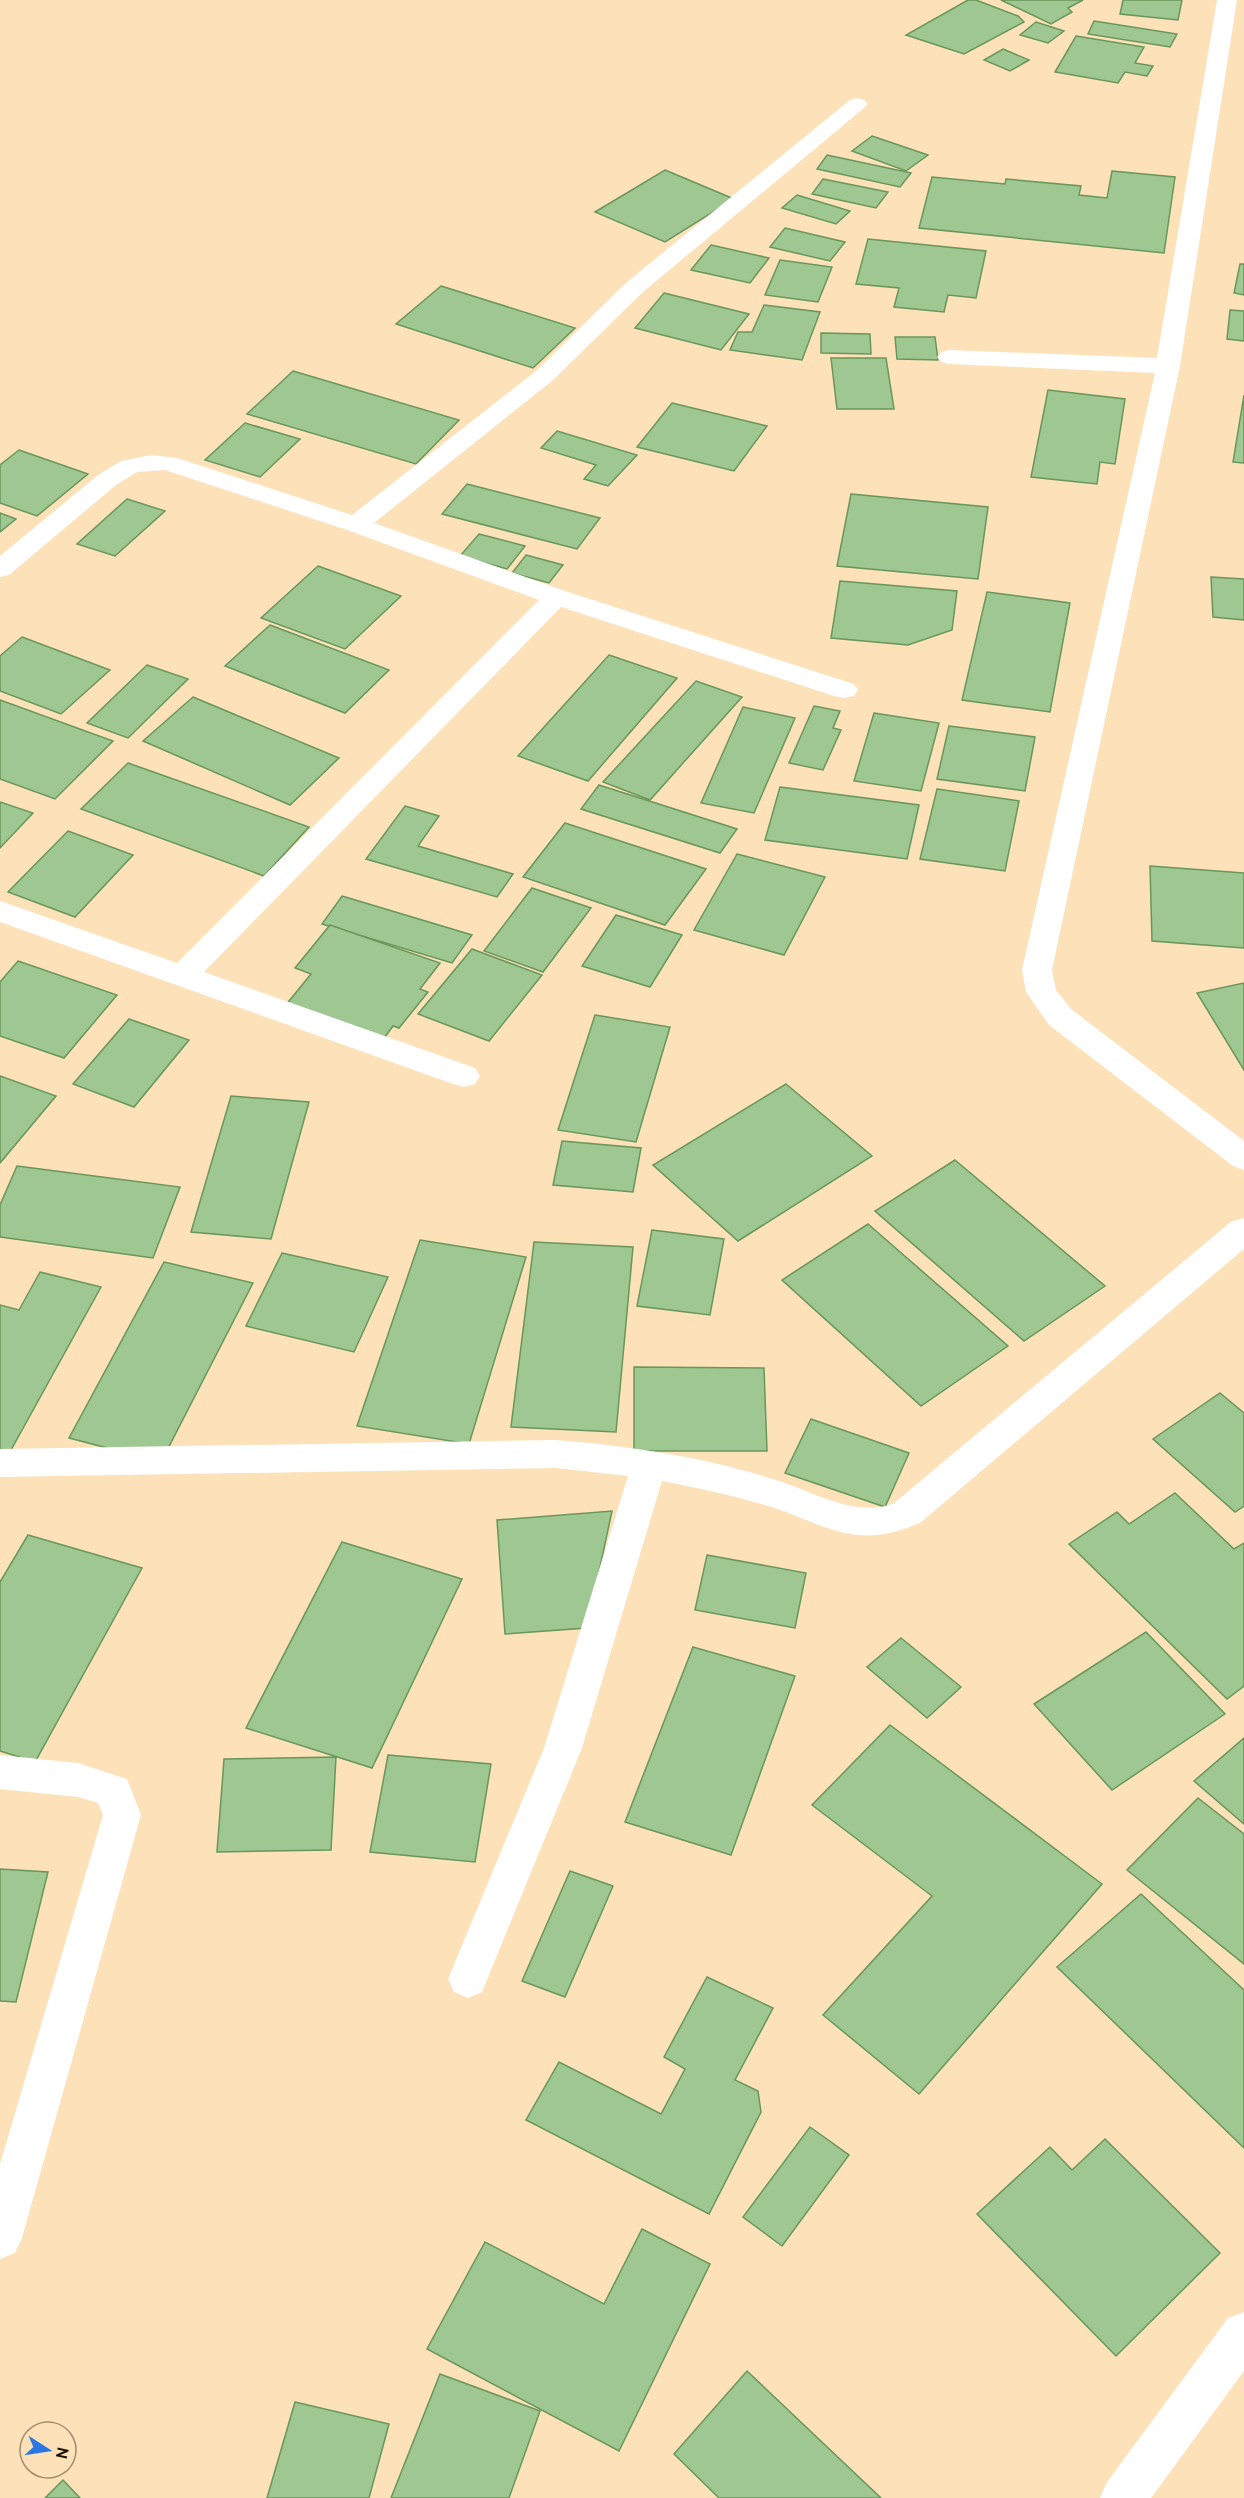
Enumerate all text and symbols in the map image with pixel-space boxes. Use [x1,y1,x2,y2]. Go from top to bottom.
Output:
north arrow [18,2420,78,2480]
text: N [50,2445,72,2460]

